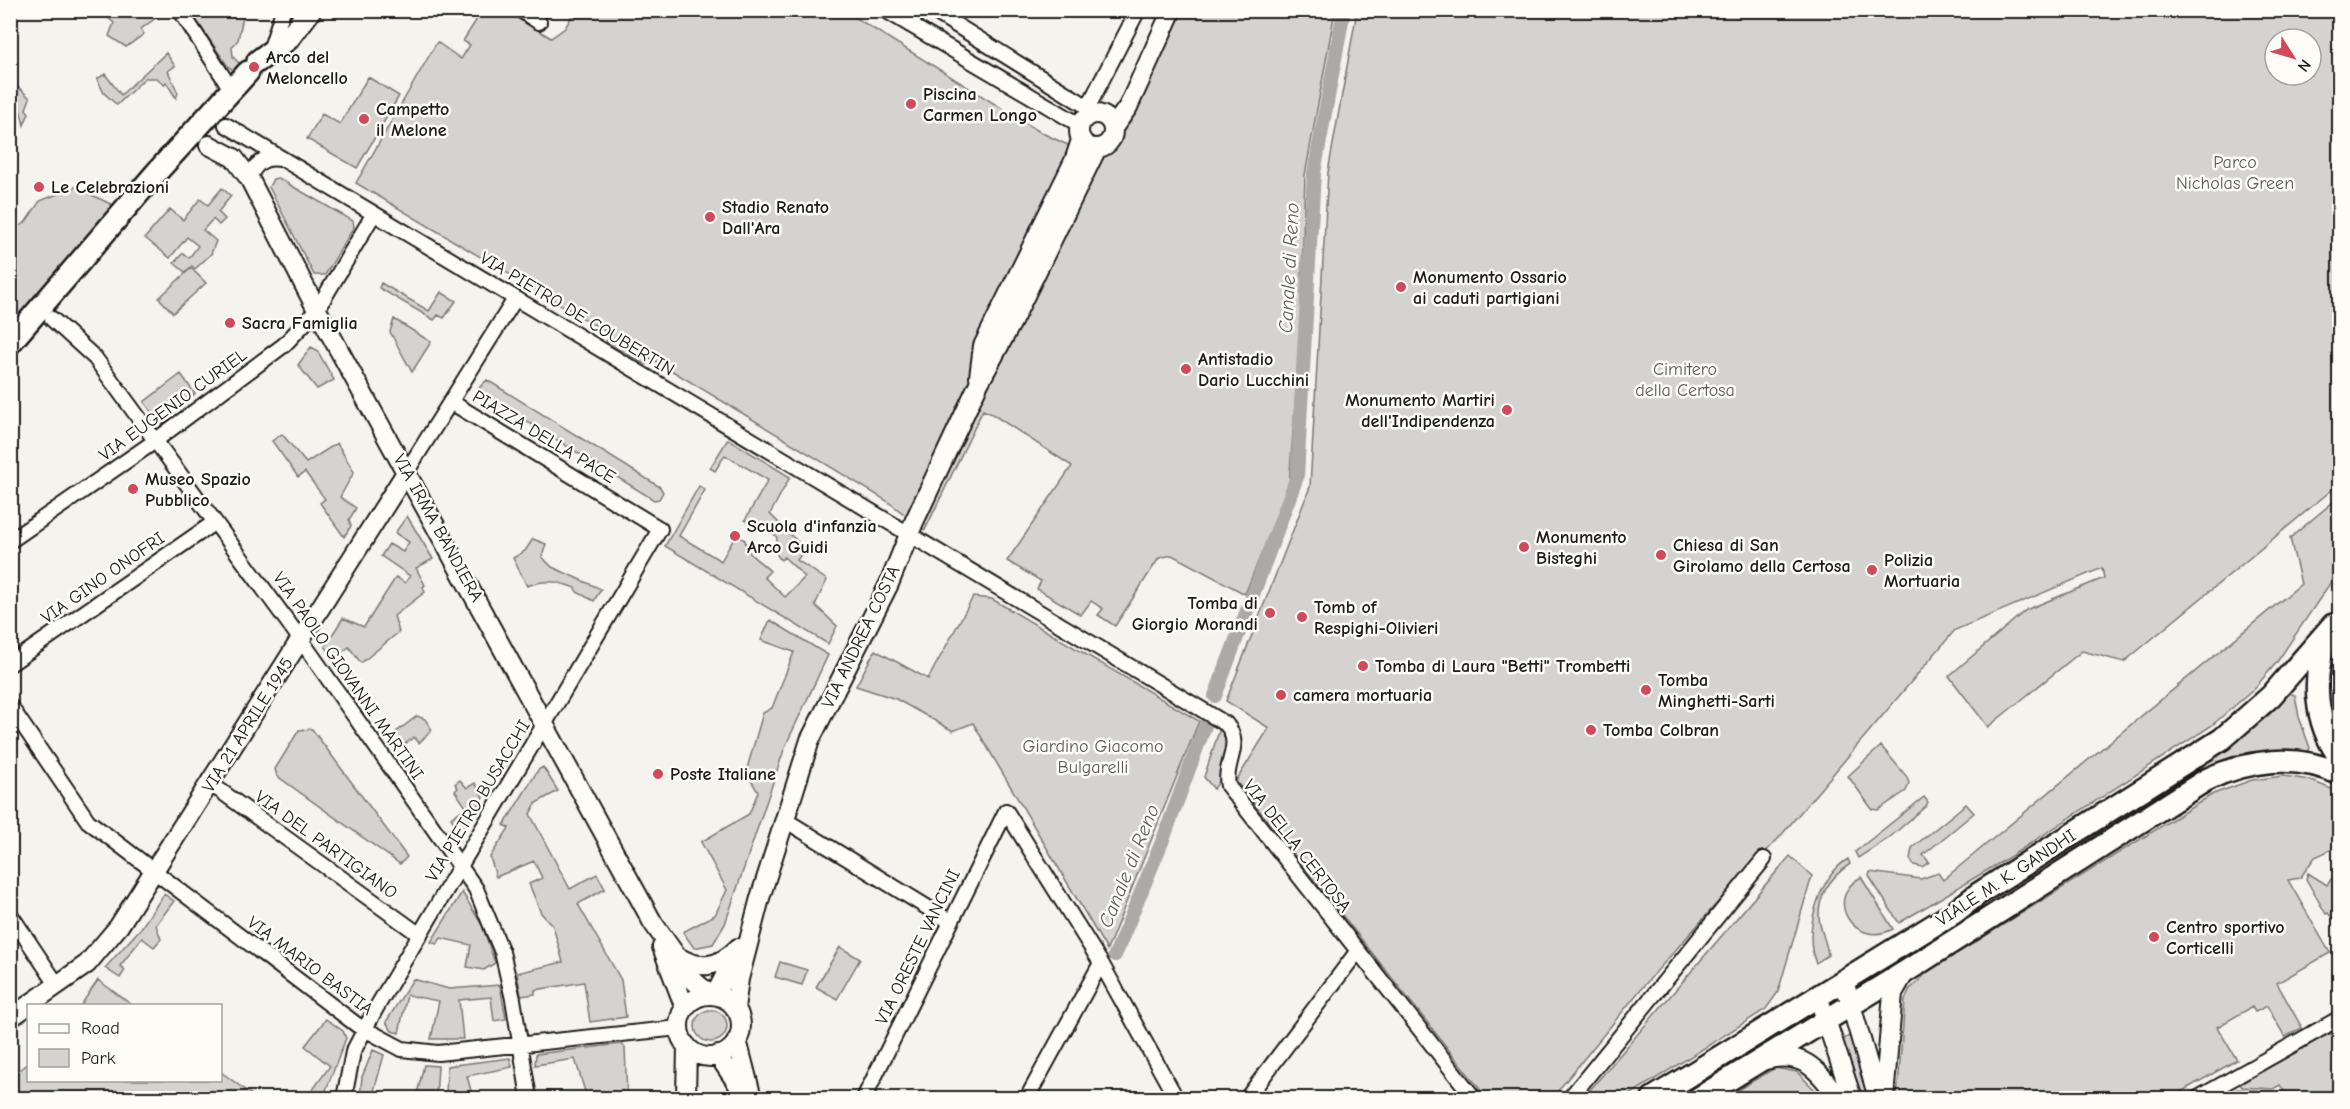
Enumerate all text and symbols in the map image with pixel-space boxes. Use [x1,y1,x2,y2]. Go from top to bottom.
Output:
north arrow [2263,27,2323,87]
place label: Arco del Meloncello [266,47,348,89]
text: N [2294,56,2315,75]
marker: Arco del Meloncello [247,60,261,74]
place label: Piscina Carmen Longo [923,84,1037,126]
marker: Piscina Carmen Longo [904,97,918,111]
place label: Campetto il Melone [376,99,449,141]
marker: Campetto il Melone [357,112,371,126]
park label: Parco Nicholas Green [2176,152,2294,194]
place label: Le Celebrazioni [51,177,169,198]
marker: Le Celebrazioni [32,180,46,194]
place label: Stadio Renato Dall'Ara [722,197,829,239]
water label: Canale di Reno [1274,202,1304,334]
marker: Stadio Renato Dall'Ara [703,210,717,224]
street label: VIA PIETRO DE COUBERTIN [476,248,678,380]
place label: Monumento Ossario ai caduti partigiani [1413,267,1567,309]
marker: Monumento Ossario ai caduti partigiani [1394,280,1408,294]
place label: Sacra Famiglia [242,313,358,334]
marker: Sacra Famiglia [223,316,237,330]
street label: VIA EUGENIO CURIEL [95,344,251,466]
place label: Antistadio Dario Lucchini [1198,349,1309,391]
park label: Cimitero della Certosa [1635,359,1735,401]
marker: Antistadio Dario Lucchini [1179,362,1193,376]
street label: PIAZZA DELLA PACE [469,386,620,488]
place label: Monumento Martiri dell'Indipendenza [1345,390,1495,432]
marker: Monumento Martiri dell'Indipendenza [1500,403,1514,417]
street label: VIA IRMA BANDIERA [389,450,487,606]
place label: Museo Spazio Pubblico [145,469,251,511]
marker: Museo Spazio Pubblico [126,482,140,496]
place label: Scuola d'infanzia Arco Guidi [747,516,877,558]
place label: Monumento Bisteghi [1536,527,1627,569]
street label: VIA GINO ONOFRI [37,528,169,628]
marker: Scuola d'infanzia Arco Guidi [728,529,742,543]
place label: Chiesa di San Girolamo della Certosa [1673,535,1851,577]
marker: Monumento Bisteghi [1517,540,1531,554]
marker: Chiesa di San Girolamo della Certosa [1654,548,1668,562]
place label: Polizia Mortuaria [1884,550,1960,592]
street label: VIA ANDREA COSTA [817,562,905,712]
marker: Polizia Mortuaria [1865,563,1879,577]
street label: VIA PAOLO GIOVANNI MARTINI [268,568,428,784]
place label: Tomba di Giorgio Morandi [1132,593,1258,635]
place label: Tomb of Respighi-Olivieri [1314,597,1438,639]
marker: Tomba di Giorgio Morandi [1263,606,1277,620]
marker: Tomb of Respighi-Olivieri [1295,610,1309,624]
street label: VIA 21 APRILE 1945 [198,654,298,796]
place label: Tomba di Laura "Betti" Trombetti [1375,656,1630,677]
marker: Tomba di Laura "Betti" Trombetti [1356,659,1370,673]
place label: Tomba Minghetti-Sarti [1658,670,1775,712]
marker: Tomba Minghetti-Sarti [1639,683,1653,697]
place label: camera mortuaria [1293,685,1432,706]
marker: camera mortuaria [1274,688,1288,702]
street label: VIA PIETRO BUSACCHI [421,716,535,886]
place label: Tomba Colbran [1603,720,1719,741]
marker: Tomba Colbran [1584,723,1598,737]
park label: Giardino Giacomo Bulgarelli [1023,736,1163,778]
place label: Poste Italiane [670,764,776,785]
marker: Poste Italiane [651,767,665,781]
street label: VIA DELLA CERTOSA [1239,775,1355,917]
street label: VIA DEL PARTIGIANO [251,786,401,904]
water label: Canale di Reno [1094,801,1164,931]
street label: VIALE M. K. GANDHI [1932,825,2080,931]
street label: VIA ORESTE VANCINI [871,866,965,1028]
street label: VIA MARIO BASTIA [243,912,377,1020]
place label: Centro sportivo Corticelli [2166,917,2285,959]
marker: Centro sportivo Corticelli [2147,930,2161,944]
legend [27,1004,222,1082]
text: Road [81,1018,120,1039]
text: Park [81,1048,116,1069]

